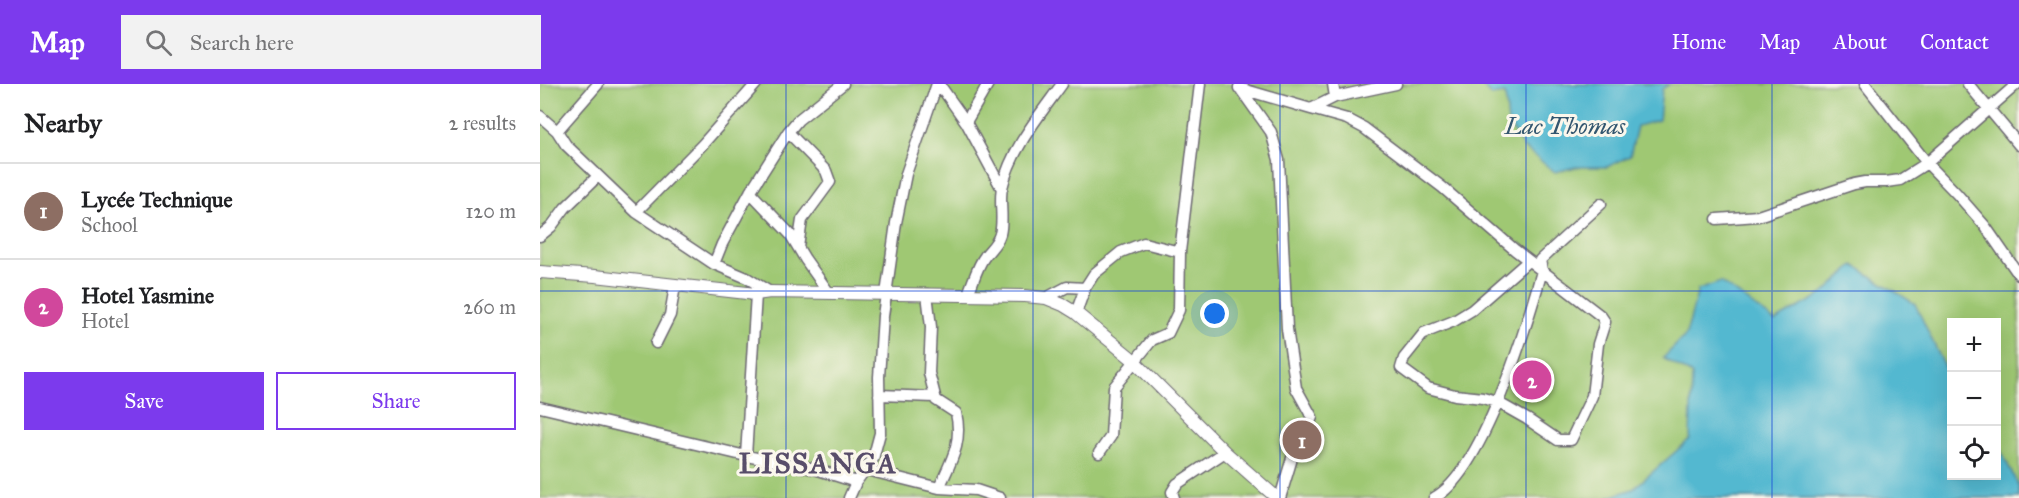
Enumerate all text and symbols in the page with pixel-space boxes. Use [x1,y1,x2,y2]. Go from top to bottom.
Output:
search box [121,15,541,69]
text: Map [30,25,85,60]
icon: search [142,26,175,59]
text: Search here [190,29,294,56]
text: Home [1671,29,1726,55]
text: Map [1759,29,1800,55]
text: About [1833,29,1887,55]
text: Contact [1920,29,1989,55]
text: Nearby [24,107,102,139]
text: 2 results [448,111,516,135]
water label: Lac Thomas [1504,111,1626,141]
text: Lycée Technique [81,186,233,213]
text: 1 [40,199,47,223]
text: 120 m [465,199,516,223]
text: School [81,213,138,237]
text: Hotel Yasmine [81,282,214,309]
text: 2 [39,295,48,319]
text: 260 m [463,295,516,319]
your location [1200,299,1229,328]
text: Hotel [81,309,129,333]
map controls [1947,318,2001,480]
button: + [1947,318,2001,372]
pin: 2 [1512,358,1552,402]
button: Save [24,372,264,430]
button: Share [276,372,516,430]
button: − [1947,372,2001,426]
pin: 1 [1282,418,1322,462]
button: locate [1947,426,2001,480]
district label: LISSANGA [739,446,897,481]

